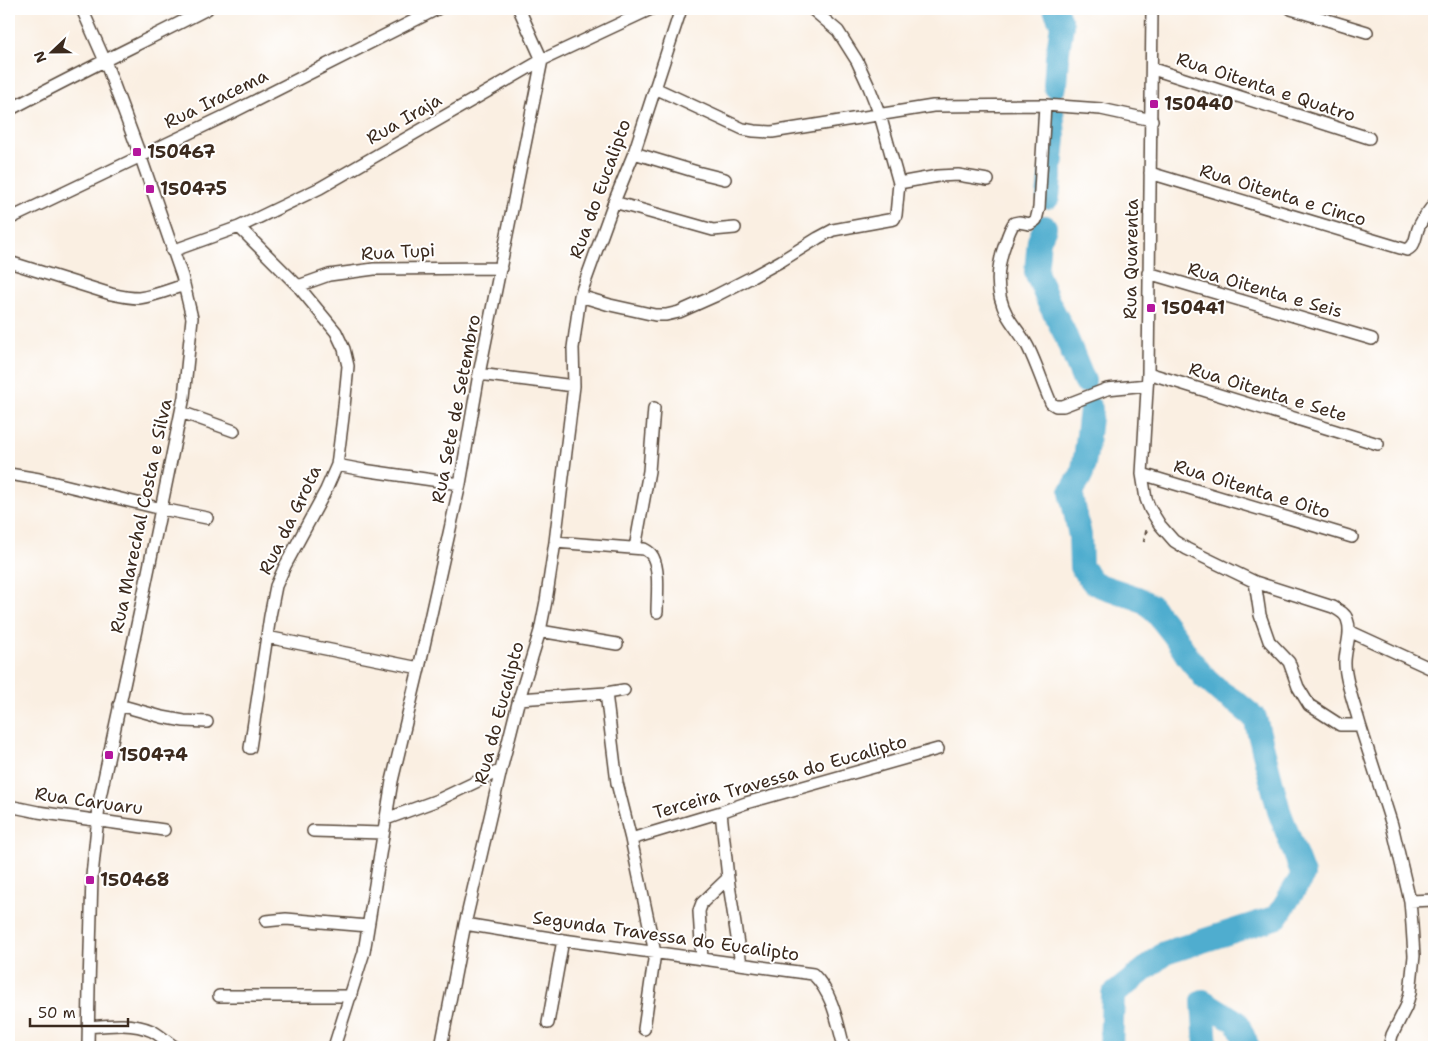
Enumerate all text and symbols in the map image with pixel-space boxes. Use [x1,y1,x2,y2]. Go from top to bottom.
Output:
north arrow [28,28,78,78]
street label: Rua Oitenta e Quatro [1173,47,1359,127]
text: N [30,48,50,65]
street label: Rua Iracema [160,64,272,134]
street label: Rua Iraja [362,88,446,150]
place label: 150440 [1164,92,1234,116]
marker: 150440 [1148,98,1160,110]
street label: Rua do Eucalipto [564,116,636,262]
place label: 150467 [147,140,216,164]
marker: 150467 [131,146,143,158]
street label: Rua Oitenta e Cinco [1197,158,1369,232]
place label: 150475 [160,177,227,201]
marker: 150475 [144,183,156,195]
street label: Rua Quarenta [1118,198,1144,320]
street label: Rua Tupi [360,238,436,266]
street label: Rua Oitenta e Seis [1185,256,1345,324]
place label: 150441 [1161,296,1225,320]
marker: 150441 [1145,302,1157,314]
street label: Rua Sete de Setembro [426,312,486,506]
street label: Rua Oitenta e Sete [1186,357,1350,427]
street label: Rua Marechal Costa e Silva [104,397,178,635]
street label: Rua Oitenta e Oito [1171,454,1333,524]
street label: Rua da Grota [253,461,327,579]
street label: Rua do Eucalipto [468,639,530,787]
street label: Terceira Travessa do Eucalipto [650,729,910,825]
place label: 150474 [119,743,188,767]
marker: 150474 [103,749,115,761]
street label: Rua Caruaru [33,782,145,820]
place label: 150468 [100,868,169,892]
marker: 150468 [84,874,96,886]
street label: Segunda Travessa do Eucalipto [531,905,801,967]
scale bar [30,996,128,1028]
text: 50 m [38,1003,76,1023]

